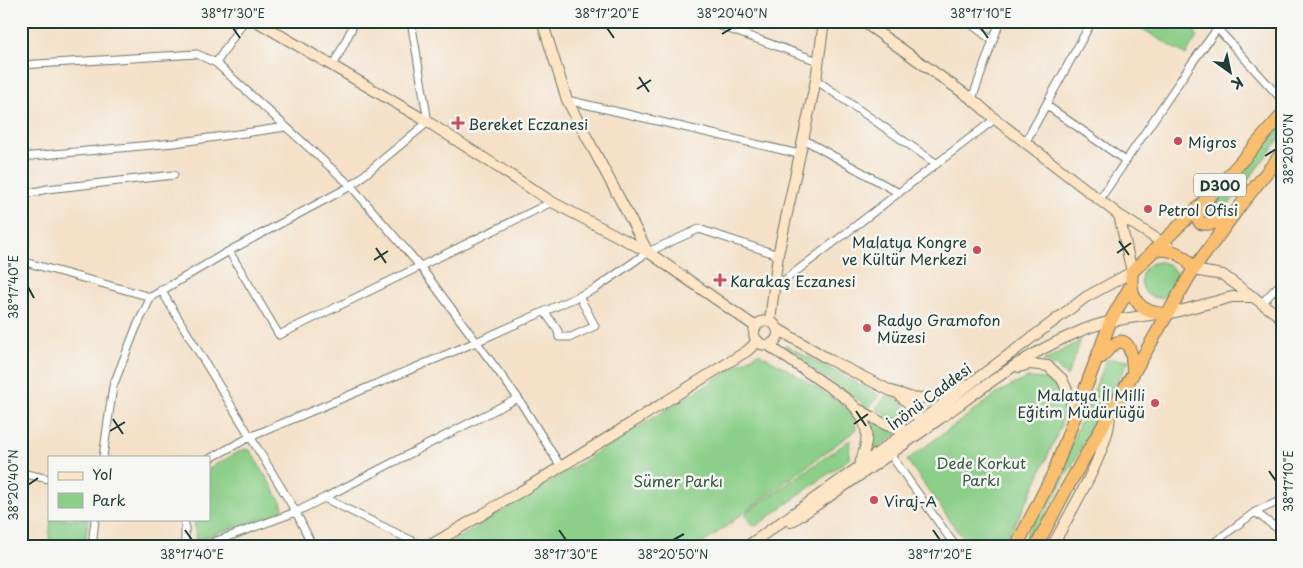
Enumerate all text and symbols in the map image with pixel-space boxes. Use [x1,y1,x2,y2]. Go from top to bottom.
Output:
text: 38°17'30"E [201,4,265,22]
text: 38°17'20"E [575,4,639,22]
text: 38°20'40"N [696,4,768,22]
text: 38°17'10"E [950,4,1012,22]
north arrow [1206,48,1256,98]
text: K [1227,72,1247,95]
place label: Bereket Eczanesi [468,112,588,135]
text: 38°20'50"N [1279,114,1297,184]
marker: Bereket Eczanesi [452,117,464,129]
place label: Migros [1188,130,1237,153]
marker: Migros [1172,135,1184,147]
road number: D300 [1194,174,1246,196]
place label: Petrol Ofisi [1158,198,1238,221]
marker: Petrol Ofisi [1142,203,1154,215]
place label: Malatya Kongre ve Kültür Merkezi [842,230,967,270]
marker: Malatya Kongre ve Kültür Merkezi [971,244,983,256]
text: 38°17'40"E [4,255,22,319]
place label: Karakaş Eczanesi [730,269,856,292]
marker: Karakaş Eczanesi [714,274,726,286]
place label: Radyo Gramofon Müzesi [877,308,1001,348]
marker: Radyo Gramofon Müzesi [861,322,873,334]
street label: İnönü Caddesi [882,357,976,435]
place label: Malatya İl Milli Eğitim Müdürlüğü [1017,383,1145,423]
marker: Malatya İl Milli Eğitim Müdürlüğü [1149,397,1161,409]
text: 38°20'40"N [4,449,22,521]
text: 38°17'10"E [1279,450,1297,512]
park label: Dede Korkut Parkı [936,451,1026,491]
legend [48,456,210,520]
text: Yol [92,462,113,485]
park label: Sümer Parkı [633,469,723,492]
text: Park [92,488,126,511]
place label: Viraj-A [884,489,937,512]
marker: Viraj-A [868,494,880,506]
text: 38°17'40"E [160,545,224,563]
text: 38°17'30"E [534,545,598,563]
text: 38°20'50"N [638,545,708,563]
text: 38°17'20"E [908,545,972,563]

